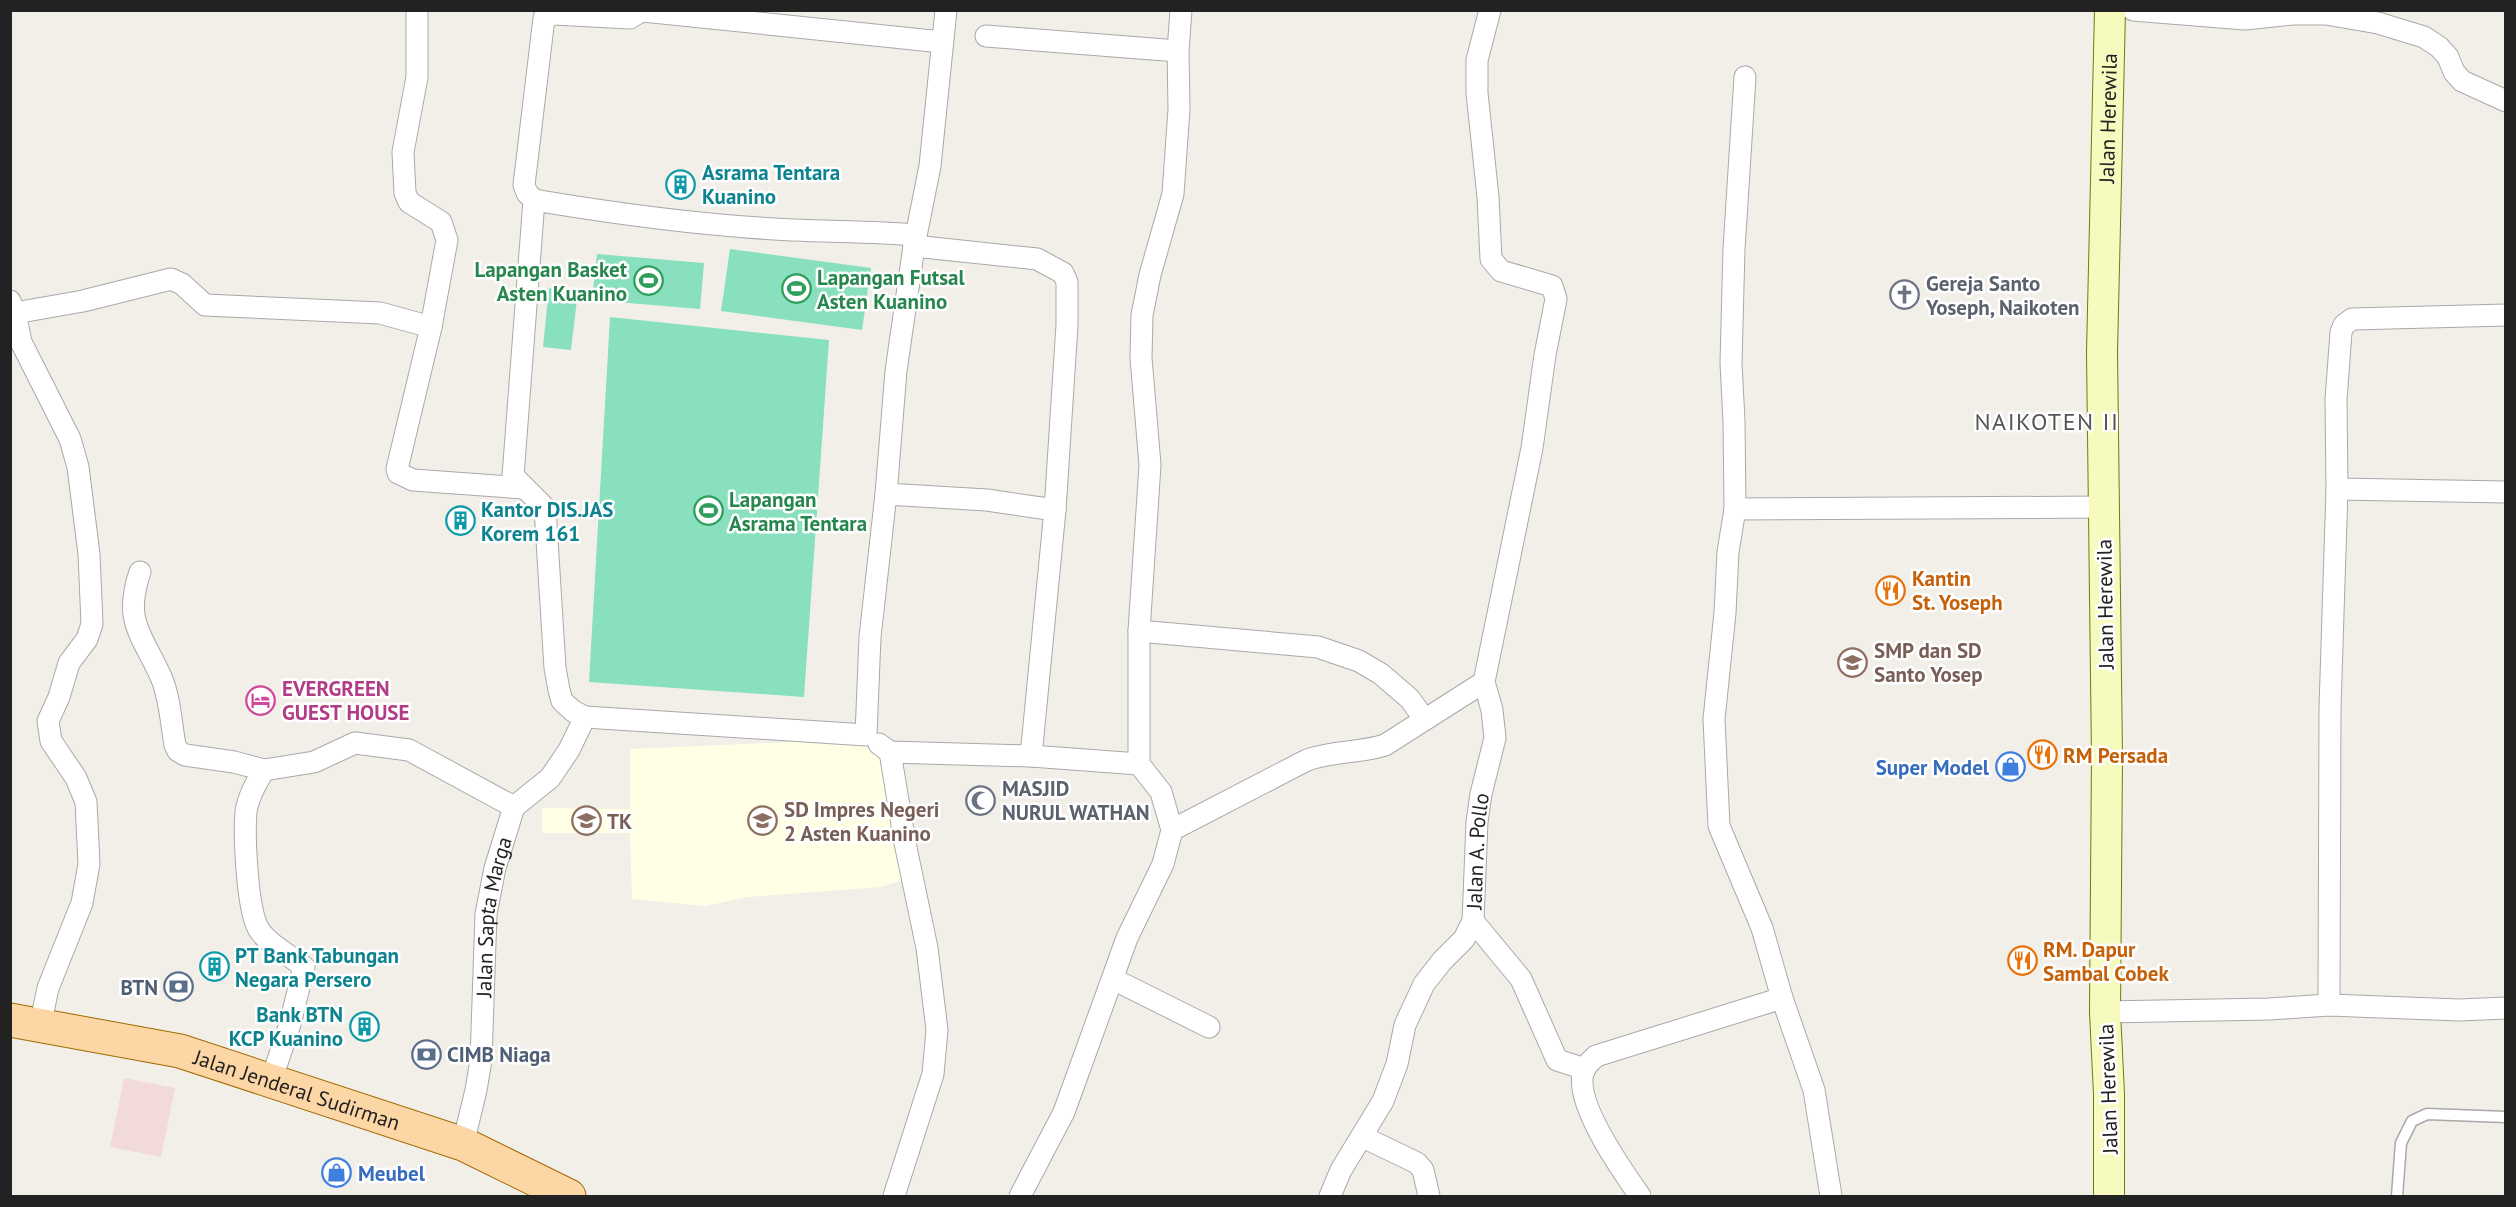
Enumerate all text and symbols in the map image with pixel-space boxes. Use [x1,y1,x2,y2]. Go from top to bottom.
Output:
street label: Jalan Herewila [2092,53,2122,185]
place label: Asrama Tentara Kuanino [702,159,840,210]
building icon: Asrama Tentara Kuanino [665,168,697,200]
place label: Lapangan Basket Asten Kuanino [474,256,628,307]
place label: Lapangan Futsal Asten Kuanino [817,264,965,315]
sports icon: Lapangan Basket Asten Kuanino [632,265,664,297]
place label: Gereja Santo Yoseph, Naikoten [1925,270,2080,321]
sports icon: Lapangan Futsal Asten Kuanino [780,273,812,305]
church icon: Gereja Santo Yoseph, Naikoten [1889,279,1921,311]
district label: NAIKOTEN II [1974,406,2120,437]
place label: Lapangan Asrama Tentara [729,486,867,537]
sports icon: Lapangan Asrama Tentara [692,495,724,527]
place label: Kantor DIS.JAS Korem 161 [481,496,613,547]
building icon: Kantor DIS.JAS Korem 161 [444,505,476,537]
street label: Jalan Herewila [2090,539,2120,670]
place label: Kantin St. Yoseph [1912,565,2003,616]
restaurant icon: Kantin St. Yoseph [1875,574,1907,606]
place label: SMP dan SD Santo Yosep [1874,637,1983,688]
school or university icon: SMP dan SD Santo Yosep [1837,646,1869,678]
place label: EVERGREEN GUEST HOUSE [282,675,409,726]
hotel icon: EVERGREEN GUEST HOUSE [245,684,277,716]
restaurant icon: RM Persada [2026,739,2058,771]
place label: RM Persada [2063,742,2168,769]
shop icon: Super Model [1994,751,2026,783]
place label: Super Model [1876,754,1990,781]
place label: MASJID NURUL WATHAN [1002,775,1150,826]
mosque icon: MASJID NURUL WATHAN [965,784,997,816]
street label: Jalan A. Pollo [1460,791,1494,911]
place label: SD Impres Negeri 2 Asten Kuanino [784,796,940,847]
school or university icon: TK [570,805,602,837]
school or university icon: SD Impres Negeri 2 Asten Kuanino [747,805,779,837]
place label: TK [607,808,632,835]
street label: Jalan Sapta Marga [470,833,517,999]
place label: RM. Dapur Sambal Cobek [2043,936,2170,987]
place label: PT Bank Tabungan Negara Persero [235,942,399,993]
restaurant icon: RM. Dapur Sambal Cobek [2006,945,2038,977]
building icon: PT Bank Tabungan Negara Persero [198,951,230,983]
bank icon: BTN [163,971,195,1003]
place label: BTN [120,974,158,1001]
place label: Bank BTN KCP Kuanino [229,1001,343,1052]
building icon: Bank BTN KCP Kuanino [348,1010,380,1042]
street label: Jalan Herewila [2092,1023,2124,1156]
bank icon: CIMB Niaga [410,1038,442,1070]
place label: CIMB Niaga [447,1041,551,1068]
street label: Jalan Jenderal Sudirman [190,1043,404,1136]
shop icon: Meubel [321,1157,353,1189]
place label: Meubel [358,1160,426,1187]

